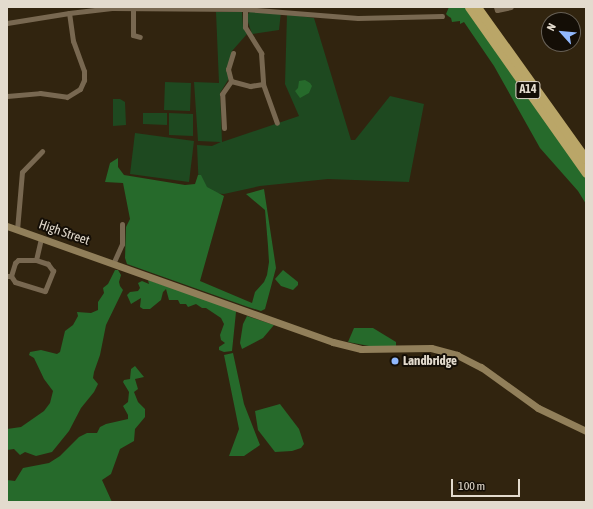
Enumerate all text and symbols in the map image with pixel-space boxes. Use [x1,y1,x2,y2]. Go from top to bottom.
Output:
north arrow [541,12,581,52]
text: N [544,21,558,33]
road number: A14 [515,80,541,100]
street label: High Street [37,217,91,249]
place label: Landbridge [403,353,457,369]
marker: Landbridge [390,356,400,366]
scale bar [453,471,522,497]
text: 100 m [458,479,485,493]

